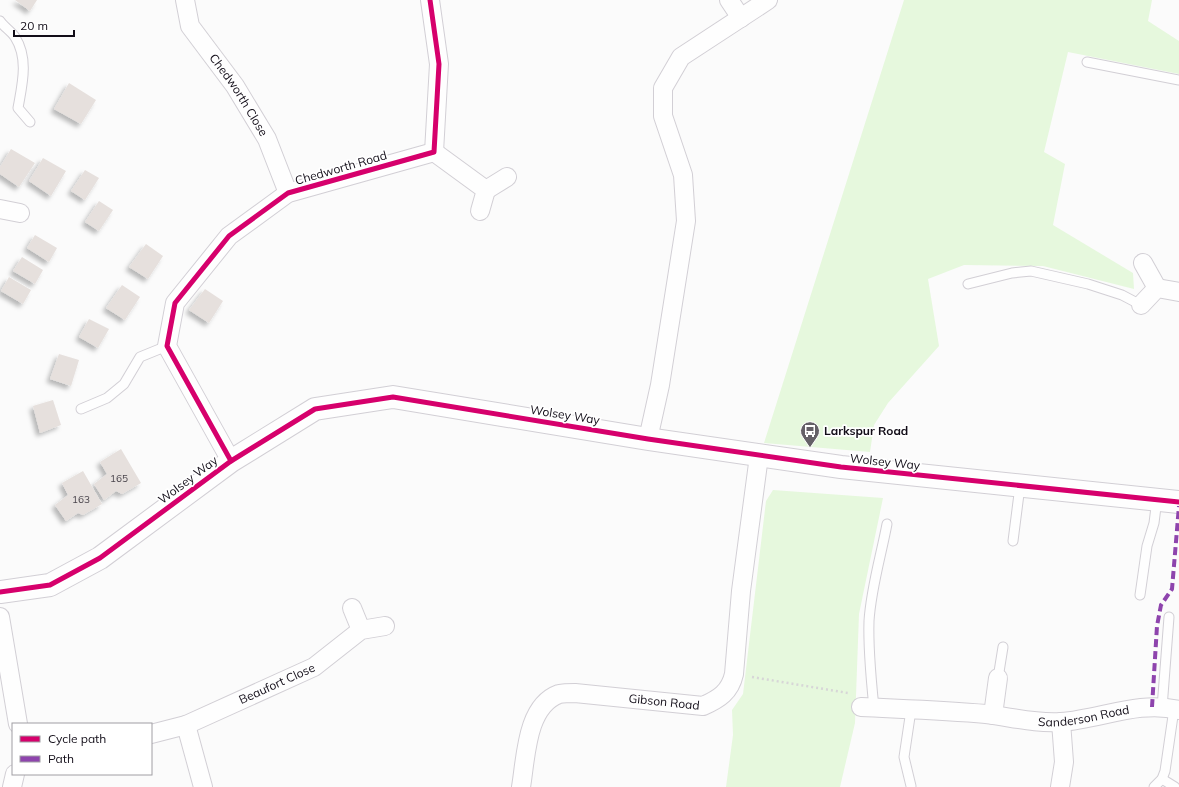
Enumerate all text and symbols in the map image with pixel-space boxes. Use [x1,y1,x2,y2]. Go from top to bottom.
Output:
scale bar [14,12,74,38]
text: 20 m [20,18,48,33]
street label: Chedworth Close [206,51,272,139]
street label: Chedworth Road [293,147,388,188]
street label: Wolsey Way [529,402,602,428]
bus stop icon: Larkspur Road [799,420,821,448]
place label: Larkspur Road [824,423,908,438]
street label: Wolsey Way [849,450,921,473]
street label: Wolsey Way [155,452,221,507]
house number: 165 [110,472,128,485]
house number: 163 [72,493,90,506]
street label: Beaufort Close [236,660,317,707]
street label: Gibson Road [628,690,700,713]
street label: Sanderson Road [1038,702,1130,729]
legend [12,723,152,775]
text: Cycle path [48,731,106,746]
text: Path [48,751,74,766]

